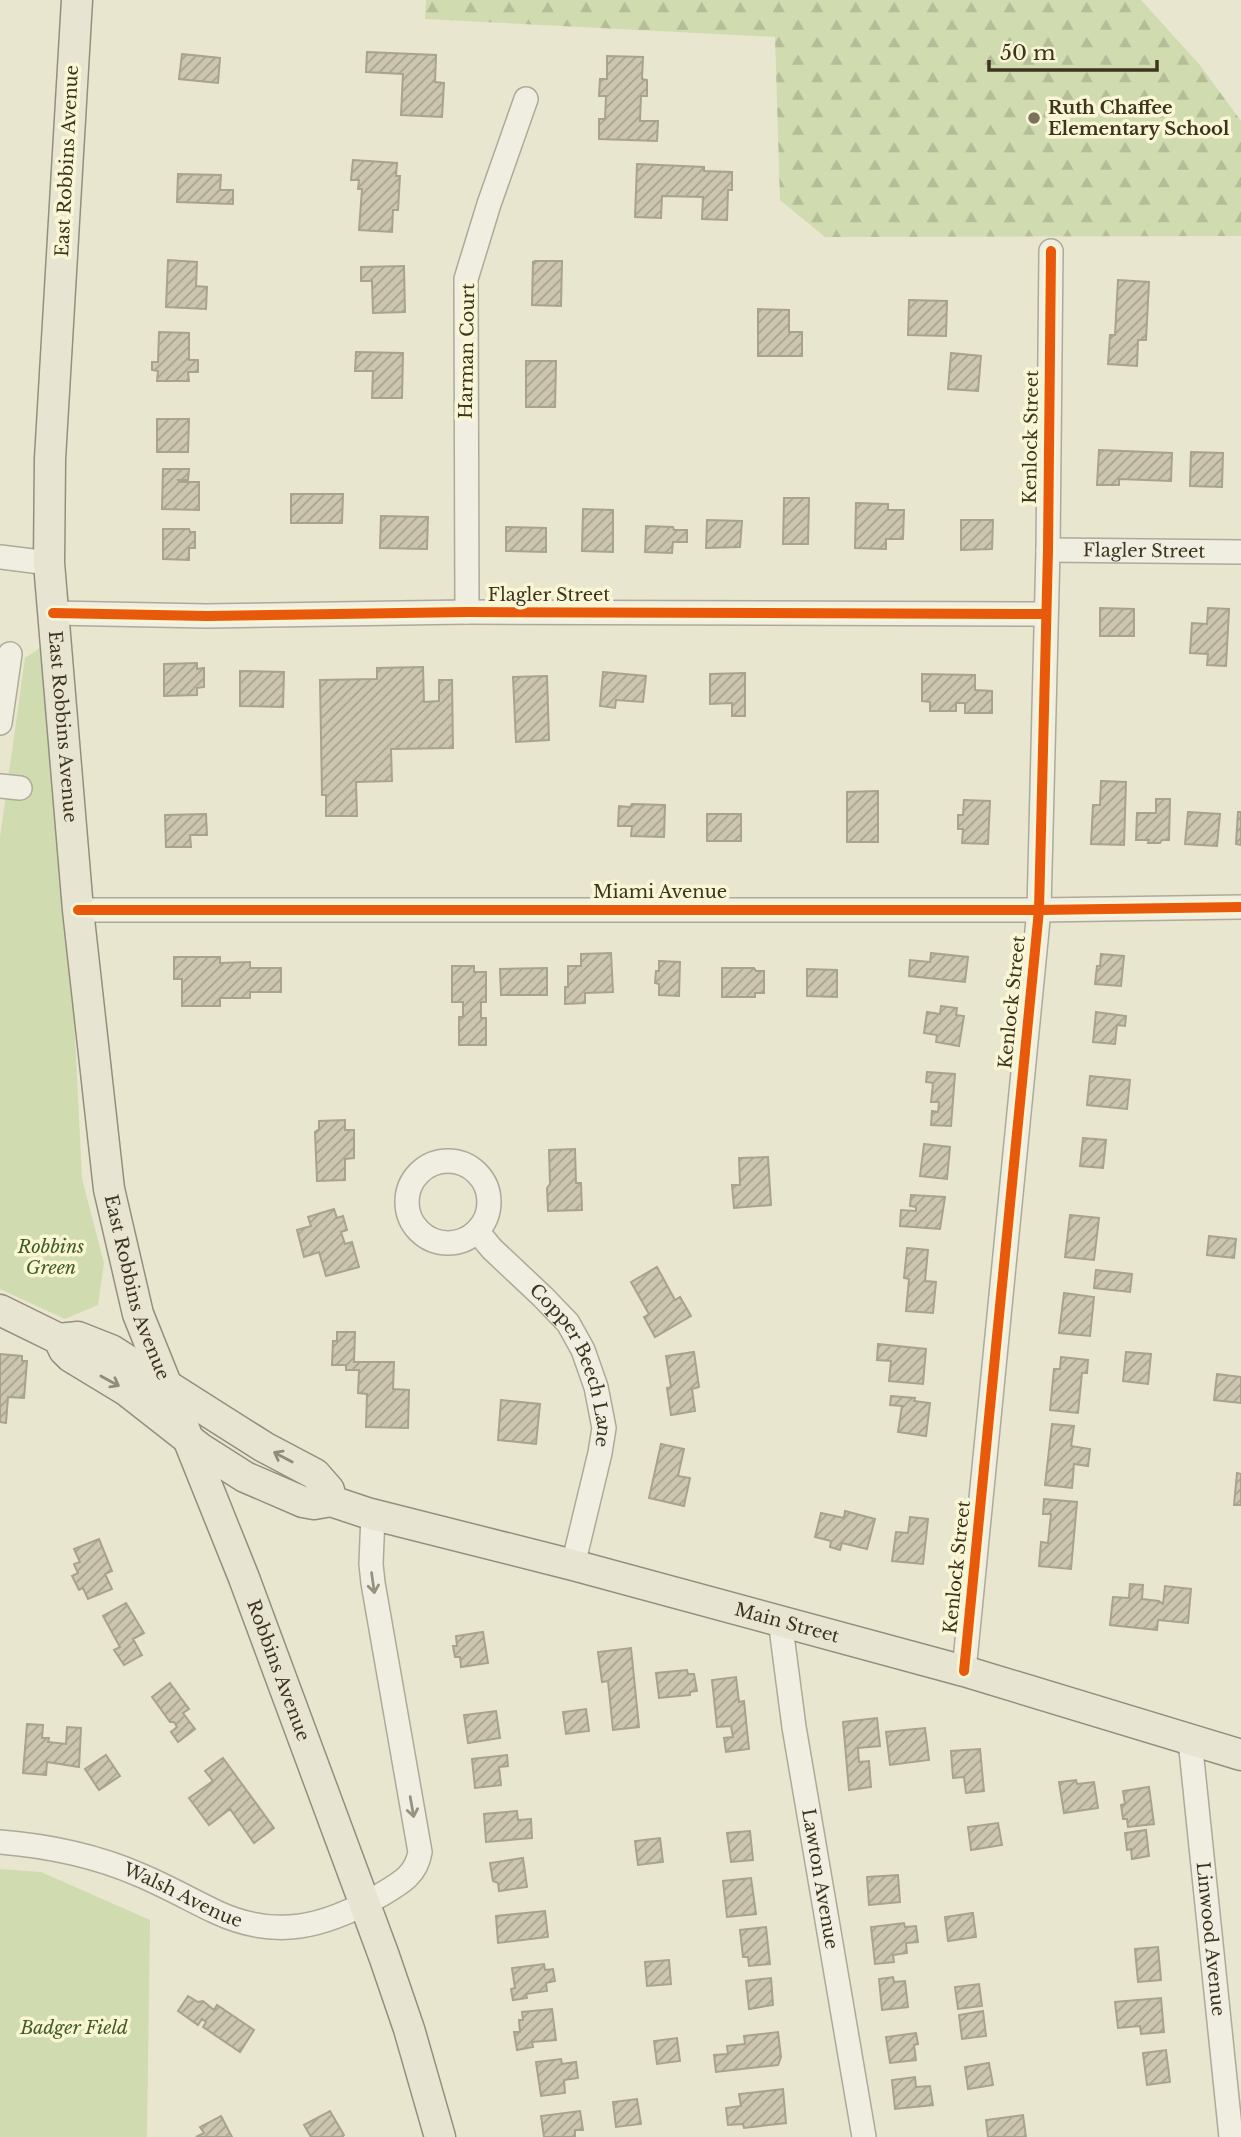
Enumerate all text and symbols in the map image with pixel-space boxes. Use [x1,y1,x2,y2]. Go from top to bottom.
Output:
scale bar [989,28,1157,72]
text: 50 m [1000,40,1056,66]
street label: East Robbins Avenue [51,64,83,258]
place label: Ruth Chaffee Elementary School [1048,97,1230,140]
marker: Ruth Chaffee Elementary School [1026,110,1042,126]
street label: Harman Court [455,283,479,419]
street label: Kenlock Street [1019,370,1043,504]
street label: Flagler Street [1083,539,1205,563]
street label: Flagler Street [488,584,610,606]
street label: East Robbins Avenue [44,630,82,823]
street label: Miami Avenue [593,881,727,903]
street label: Kenlock Street [994,934,1030,1070]
street label: East Robbins Avenue [100,1192,174,1383]
park label: Robbins Green [17,1236,84,1279]
street label: Copper Beech Lane [525,1279,615,1449]
one-way arrow [99,1375,120,1388]
one-way arrow [274,1450,294,1464]
street label: Kenlock Street [939,1499,975,1635]
one-way arrow [367,1571,380,1594]
street label: Robbins Avenue [242,1597,314,1744]
street label: Main Street [732,1598,842,1648]
one-way arrow [406,1795,420,1818]
street label: Lawton Avenue [797,1807,843,1951]
street label: Walsh Avenue [119,1858,245,1932]
street label: Linwood Avenue [1192,1861,1229,2017]
park label: Badger Field [19,2017,128,2039]

